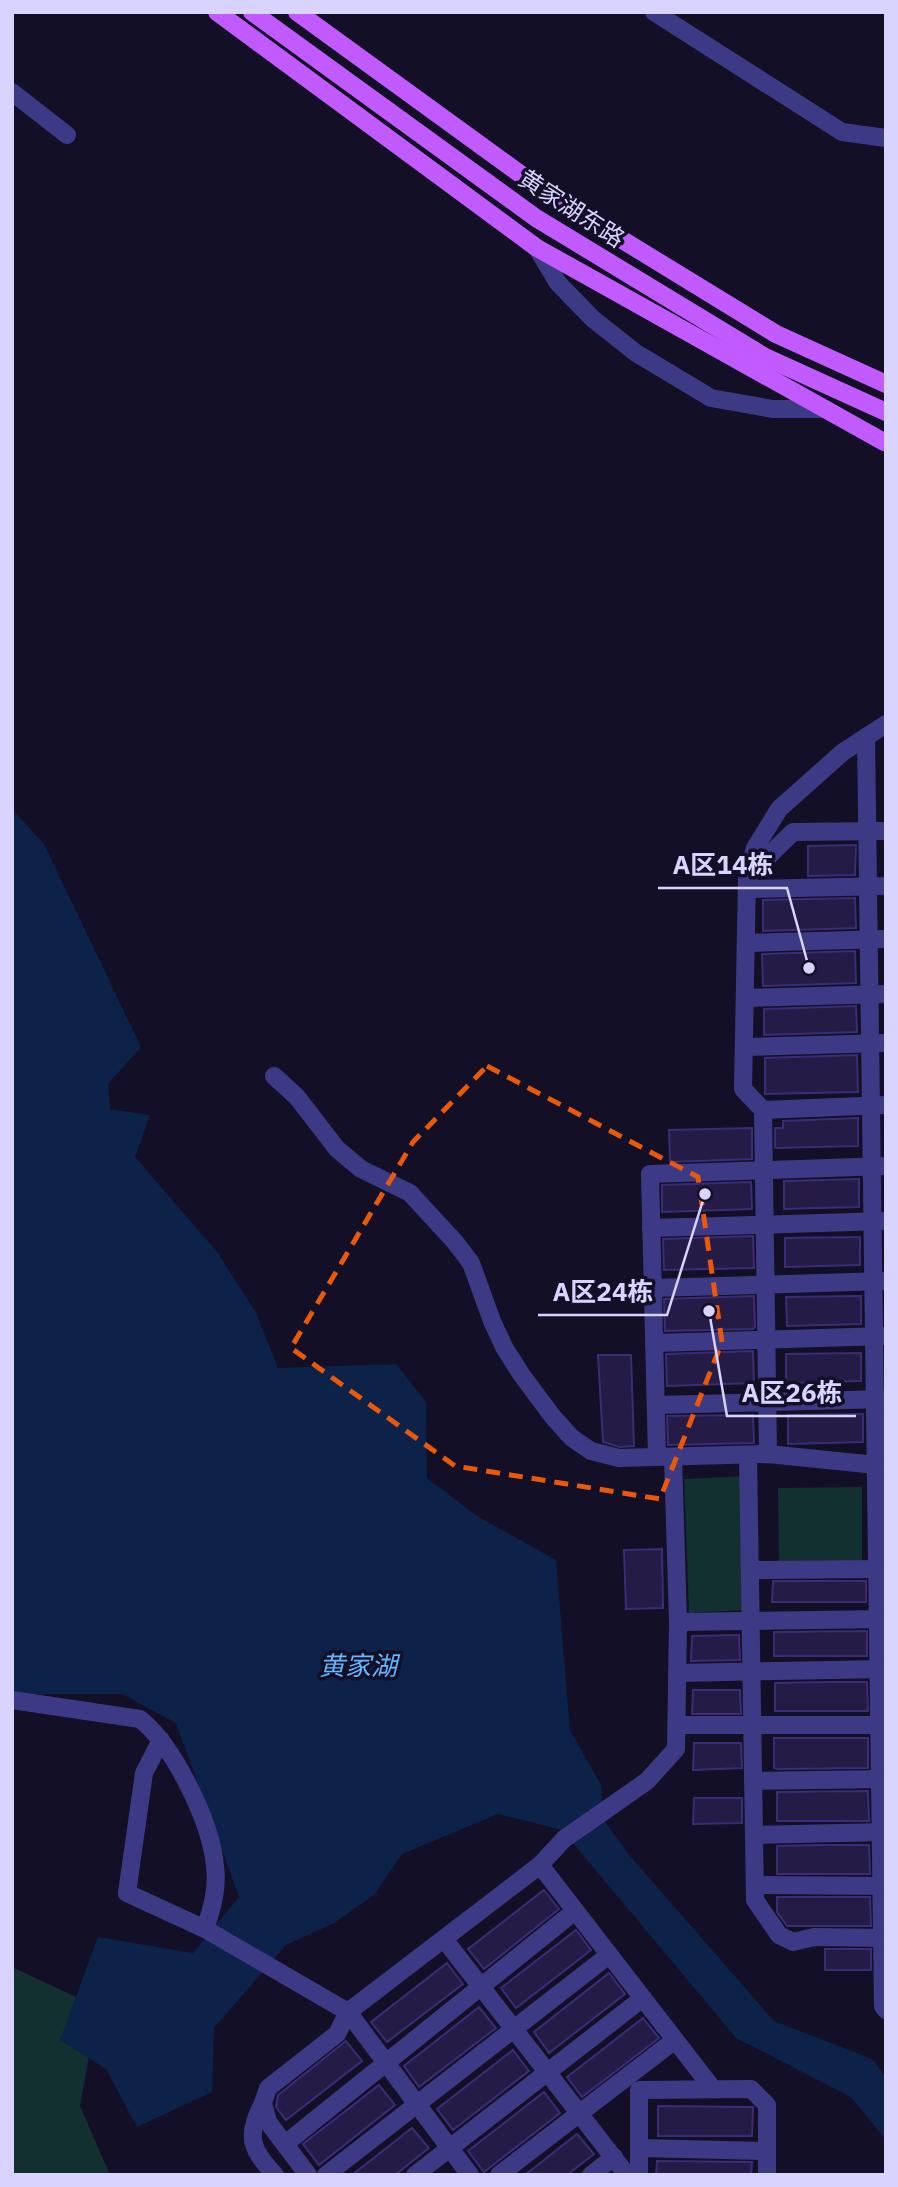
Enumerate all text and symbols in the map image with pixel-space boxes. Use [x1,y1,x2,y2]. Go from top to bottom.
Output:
street label: 黄家湖东路 [513,162,631,254]
callout: A区14栋 [658,841,787,888]
text: A区14栋 [672,847,774,881]
callout: A区24栋 [538,1268,667,1315]
text: A区24栋 [552,1274,654,1308]
callout: A区26栋 [727,1369,856,1416]
text: A区26栋 [741,1375,843,1409]
water label: 黄家湖 [319,1648,401,1682]

